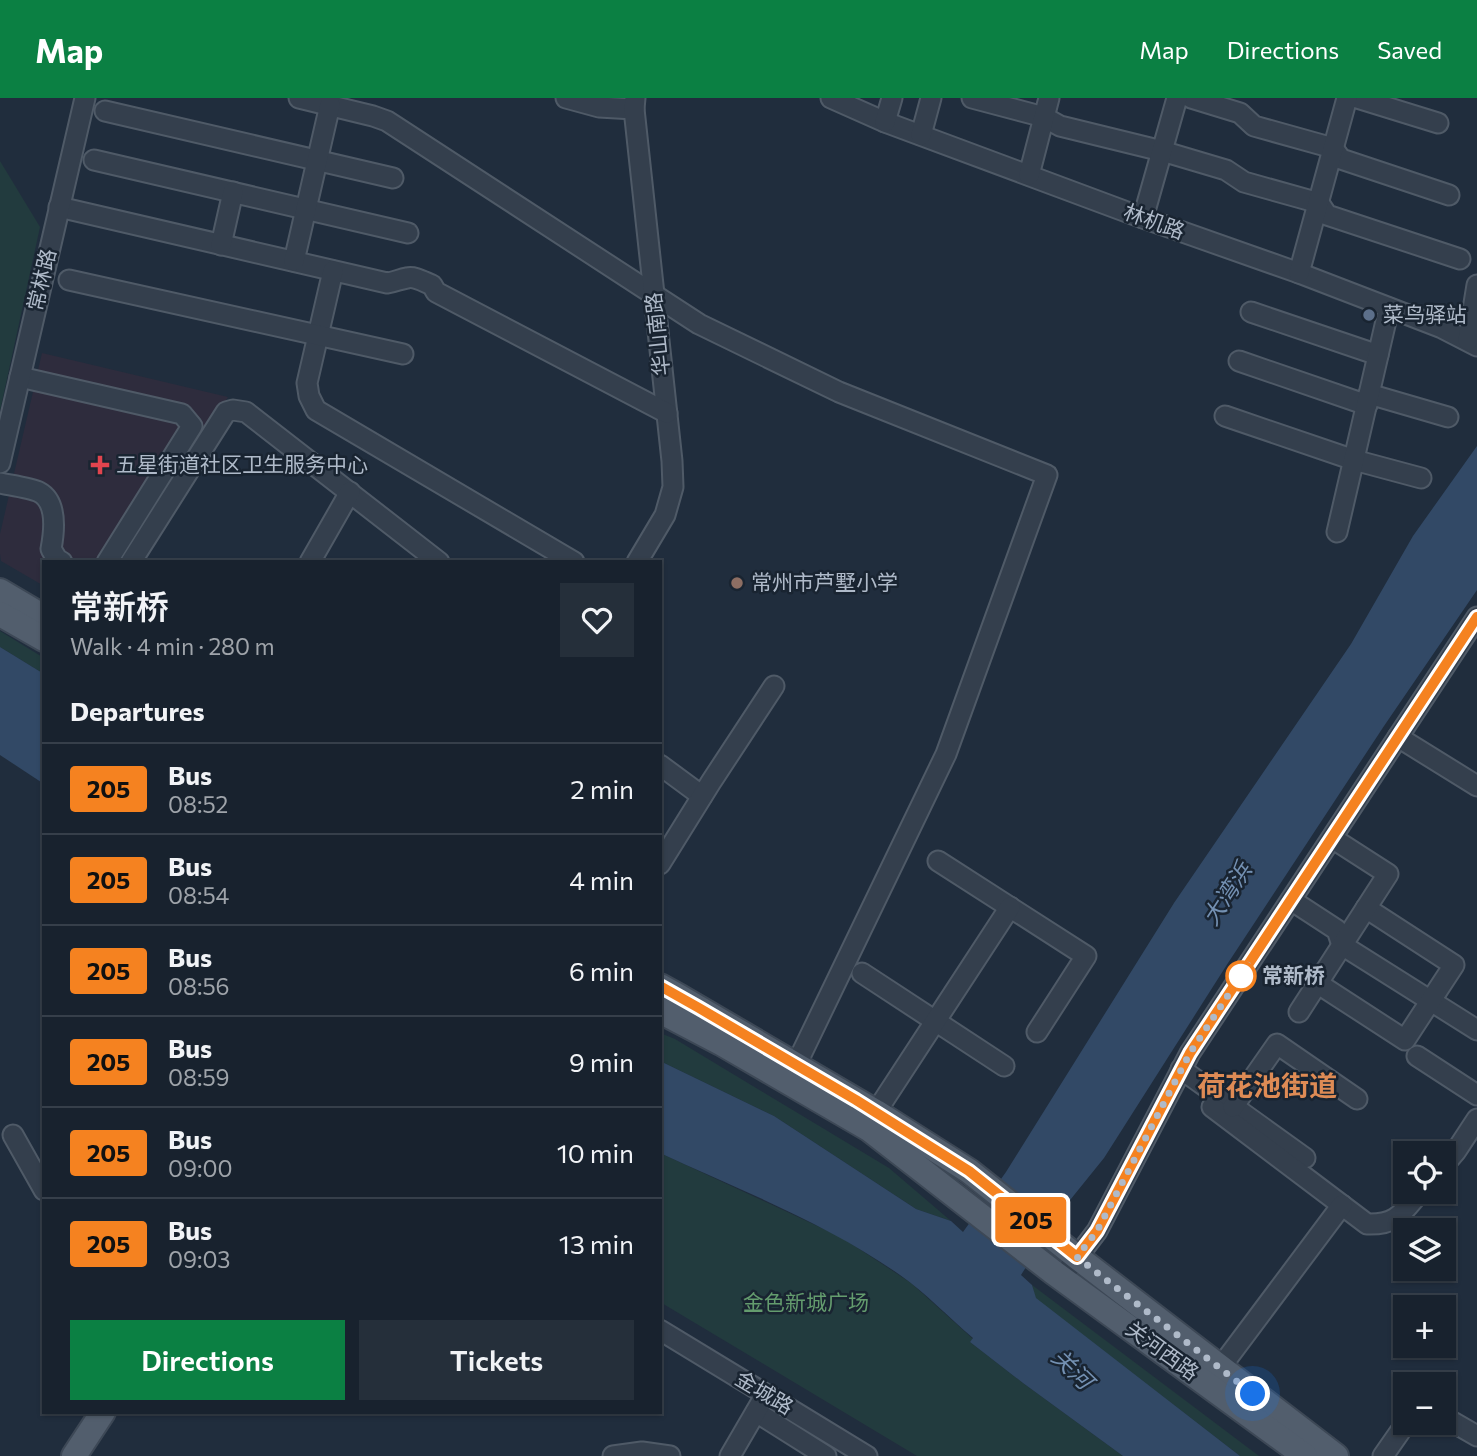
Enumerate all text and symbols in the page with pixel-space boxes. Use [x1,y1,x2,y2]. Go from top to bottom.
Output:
text: Map [35,29,103,70]
text: Map [1139,35,1189,64]
text: Directions [1227,35,1339,64]
text: Saved [1377,35,1442,64]
street label: 林机路 [1121,198,1188,243]
street label: 常林路 [21,246,60,313]
street label: 华山南路 [640,291,673,377]
place label: 菜鸟驿站 [1383,301,1467,326]
marker: 菜鸟驿站 [1361,307,1377,323]
place label: 五星街道社区卫生服务中心 [116,451,368,476]
marker: 五星街道社区卫生服务中心 [90,455,110,475]
place label: 常州市芦墅小学 [751,569,898,594]
marker: 常州市芦墅小学 [729,575,745,591]
button: heart [560,583,634,657]
text: 常新桥 [70,585,169,626]
text: Walk · 4 min · 280 m [70,632,275,660]
text: Departures [70,695,205,726]
text: Bus [168,759,212,790]
text: 2 min [570,773,634,804]
text: 205 [87,774,130,803]
text: 08:52 [168,790,228,818]
text: Bus [168,850,212,881]
water label: 大湾浜 [1196,855,1258,930]
text: 4 min [569,864,634,895]
text: 205 [87,865,130,894]
text: 08:54 [168,881,229,909]
text: Bus [168,941,212,972]
text: 6 min [569,955,634,986]
text: 205 [87,956,130,985]
marker: 常新桥 [1226,961,1256,991]
place label: 常新桥 [1262,962,1325,987]
text: 08:56 [168,972,230,1000]
text: Bus [168,1032,212,1063]
text: 9 min [569,1046,634,1077]
text: 205 [87,1047,130,1076]
text: 08:59 [168,1063,230,1091]
district label: 荷花池街道 [1197,1068,1337,1102]
text: Bus [168,1123,212,1154]
text: 10 min [557,1137,634,1168]
text: 205 [87,1138,130,1167]
map controls [1393,1141,1456,1435]
button: locate [1393,1141,1456,1204]
text: 09:00 [168,1154,232,1182]
line badge: 205 [991,1197,1071,1243]
text: 205 [1009,1205,1053,1234]
text: Bus [168,1214,212,1245]
button: layers [1393,1218,1456,1281]
text: 13 min [559,1228,634,1259]
text: 205 [87,1229,130,1258]
text: 09:03 [168,1245,230,1273]
park label: 金色新城广场 [743,1289,869,1314]
button: + [1393,1295,1456,1358]
street label: 关河西路 [1122,1315,1204,1385]
button: Directions [70,1320,345,1400]
button: Tickets [359,1320,634,1400]
water label: 关河 [1046,1342,1102,1397]
street label: 金城路 [731,1365,798,1419]
button: − [1393,1372,1456,1435]
your location [1235,1376,1270,1411]

